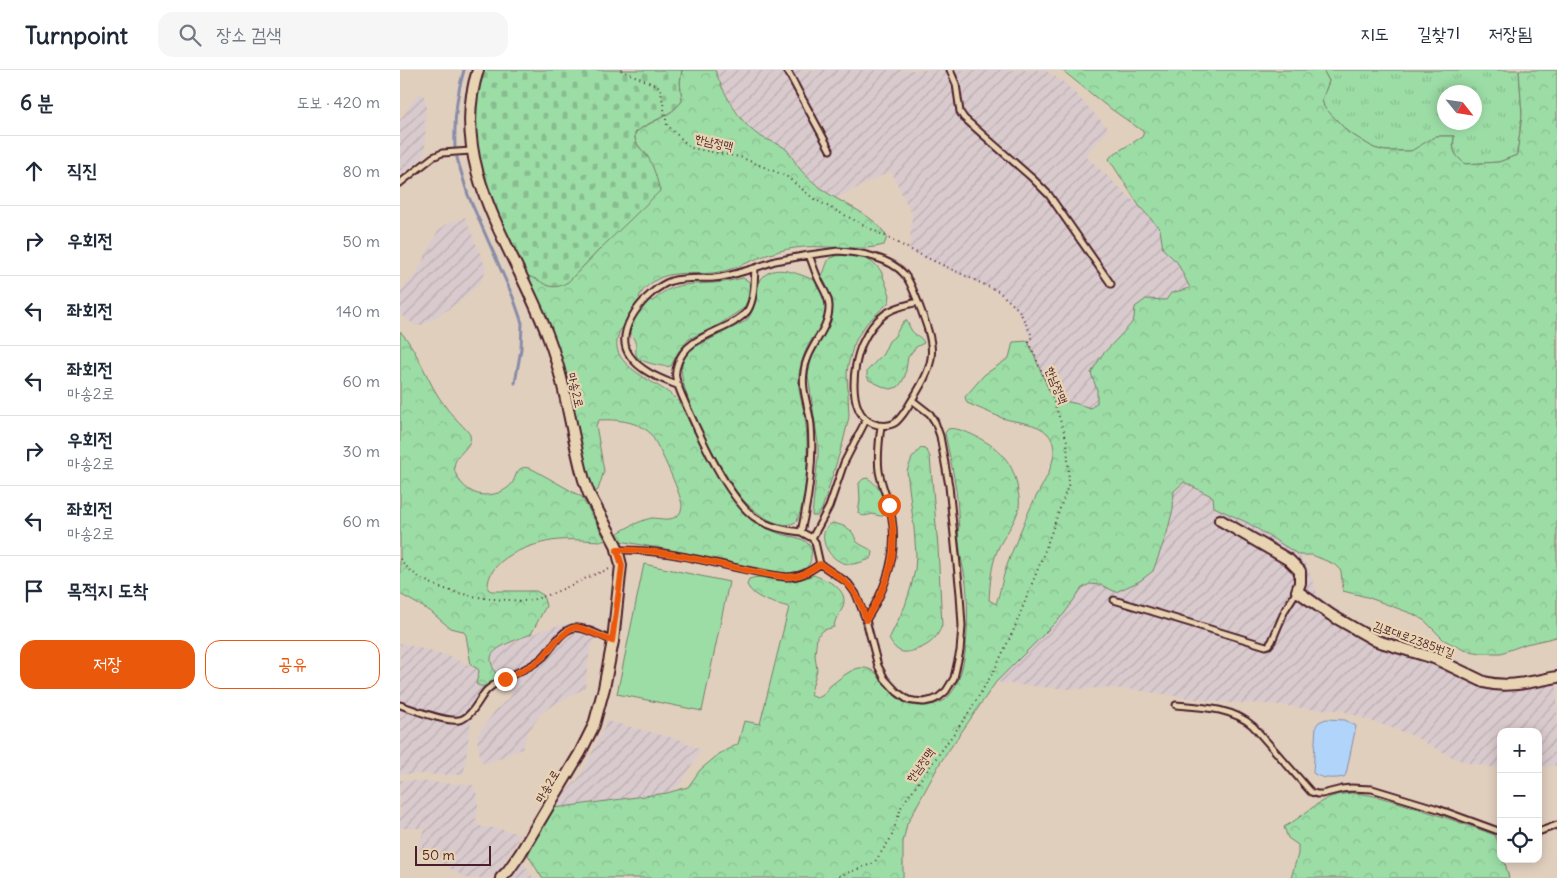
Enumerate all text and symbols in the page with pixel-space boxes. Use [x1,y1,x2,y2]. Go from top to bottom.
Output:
search box [158,12,508,57]
text: Turnpoint [25,20,128,50]
icon: search [176,21,204,49]
text: 장소 검색 [216,22,282,46]
text: 지도 [1360,22,1389,45]
text: 길찾기 [1417,22,1461,45]
text: 저장됨 [1489,22,1532,45]
north arrow [1437,85,1482,130]
text: 6 분 [20,89,54,116]
text: 도보 · 420 m [297,92,380,112]
street label: 한남정맥 [693,130,735,154]
icon: ahead [20,157,48,185]
text: 직진 [67,158,98,182]
text: 80 m [342,161,380,181]
icon: right [20,227,48,255]
text: 우회전 [67,228,113,252]
text: 50 m [342,231,380,251]
icon: left [20,297,48,325]
text: 좌회전 [67,298,113,322]
text: 140 m [336,301,380,321]
text: 좌회전 [67,357,113,381]
street label: 한남정맥 [1043,364,1071,406]
icon: left [20,367,48,395]
text: 60 m [342,371,380,391]
street label: 마송2로 [565,371,587,409]
text: 마송2로 [67,383,114,403]
text: 우회전 [67,427,113,451]
icon: right [20,437,48,465]
text: 30 m [343,441,380,461]
text: 마송2로 [67,453,114,473]
route start [878,494,901,517]
text: 좌회전 [67,497,113,521]
icon: left [20,507,48,535]
text: 60 m [342,511,380,531]
text: 마송2로 [67,523,114,543]
icon: arrive [20,577,48,605]
text: 목적지 도착 [67,578,148,602]
street label: 김포대로2385번길 [1371,617,1457,661]
button: 저장 [20,640,195,689]
button: 공유 [205,640,380,689]
route end [494,668,517,691]
map controls [1497,728,1542,863]
button: + [1497,728,1542,773]
street label: 한남정맥 [903,745,937,785]
street label: 마송2로 [531,767,563,805]
button: − [1497,773,1542,818]
button: locate [1497,818,1542,863]
scale bar [415,843,491,866]
text: 50 m [422,846,455,864]

